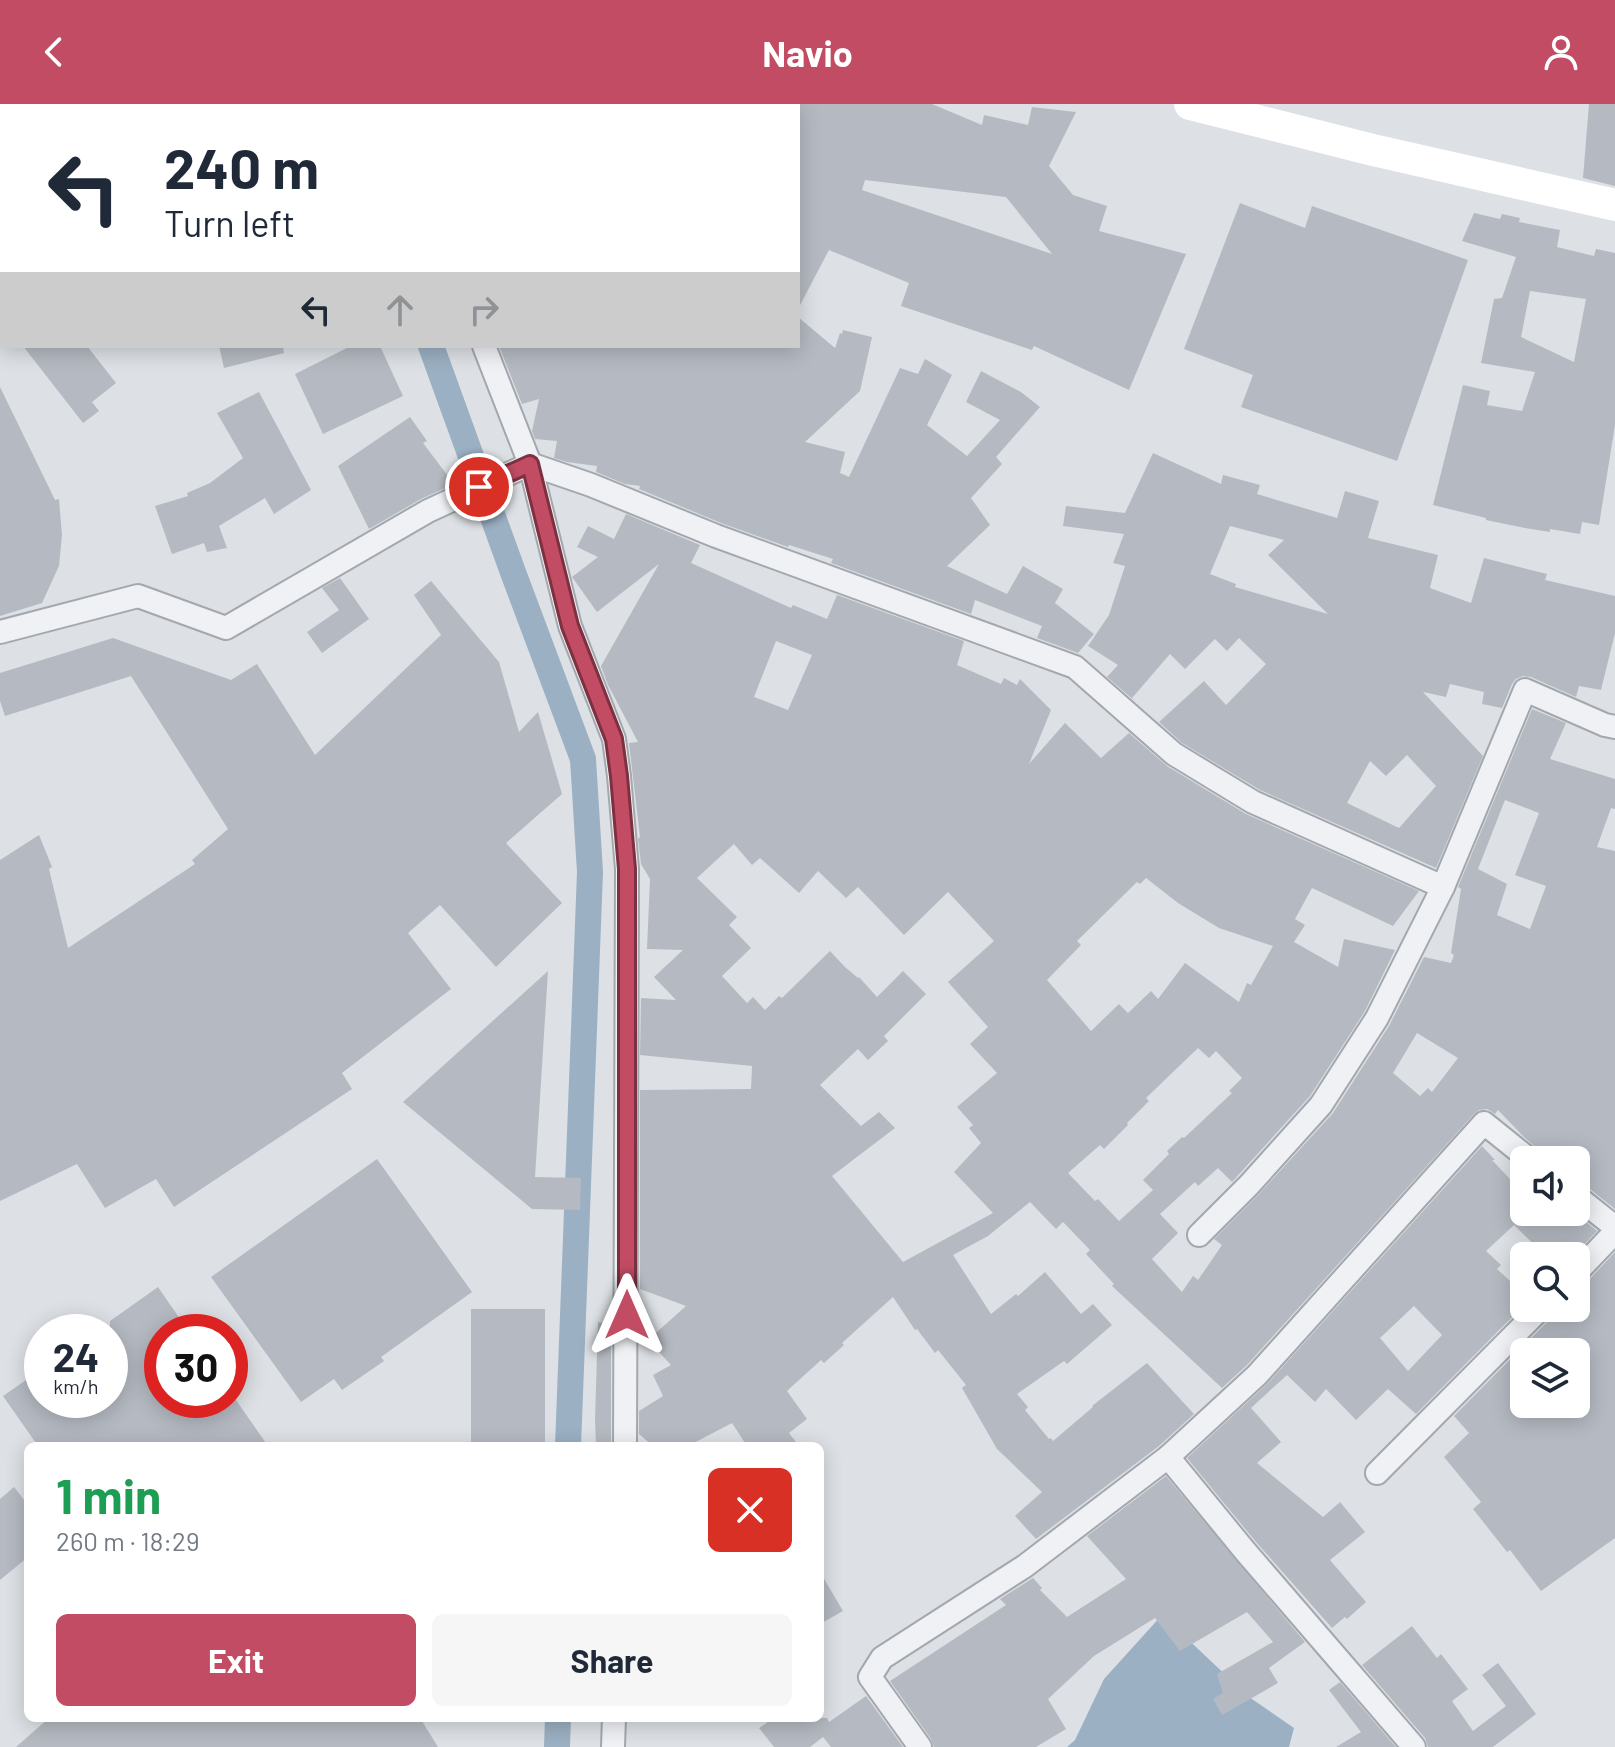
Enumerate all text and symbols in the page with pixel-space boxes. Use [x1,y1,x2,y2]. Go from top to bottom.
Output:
icon: back [32,30,76,74]
icon: person [1539,30,1583,74]
text: Navio [762,31,853,74]
text: 240 m [164,133,319,200]
icon: left [32,136,136,240]
text: Turn left [164,201,295,244]
icon: left [294,288,338,332]
icon: ahead [378,288,422,332]
icon: right [462,288,506,332]
pin [445,453,513,521]
icon: arrive [457,465,501,509]
map controls [1510,1146,1590,1418]
button: sound [1510,1146,1590,1226]
button: search [1510,1242,1590,1322]
position arrow [585,1273,669,1357]
speed limit sign: 30 [144,1314,248,1418]
text: 24 [53,1332,99,1380]
button: layers [1510,1338,1590,1418]
text: km/h [53,1374,99,1398]
text: 1 min [56,1466,161,1524]
button: close [708,1468,792,1552]
text: 260 m · 18:29 [56,1525,200,1556]
button: Exit [56,1614,416,1706]
button: Share [432,1614,792,1706]

